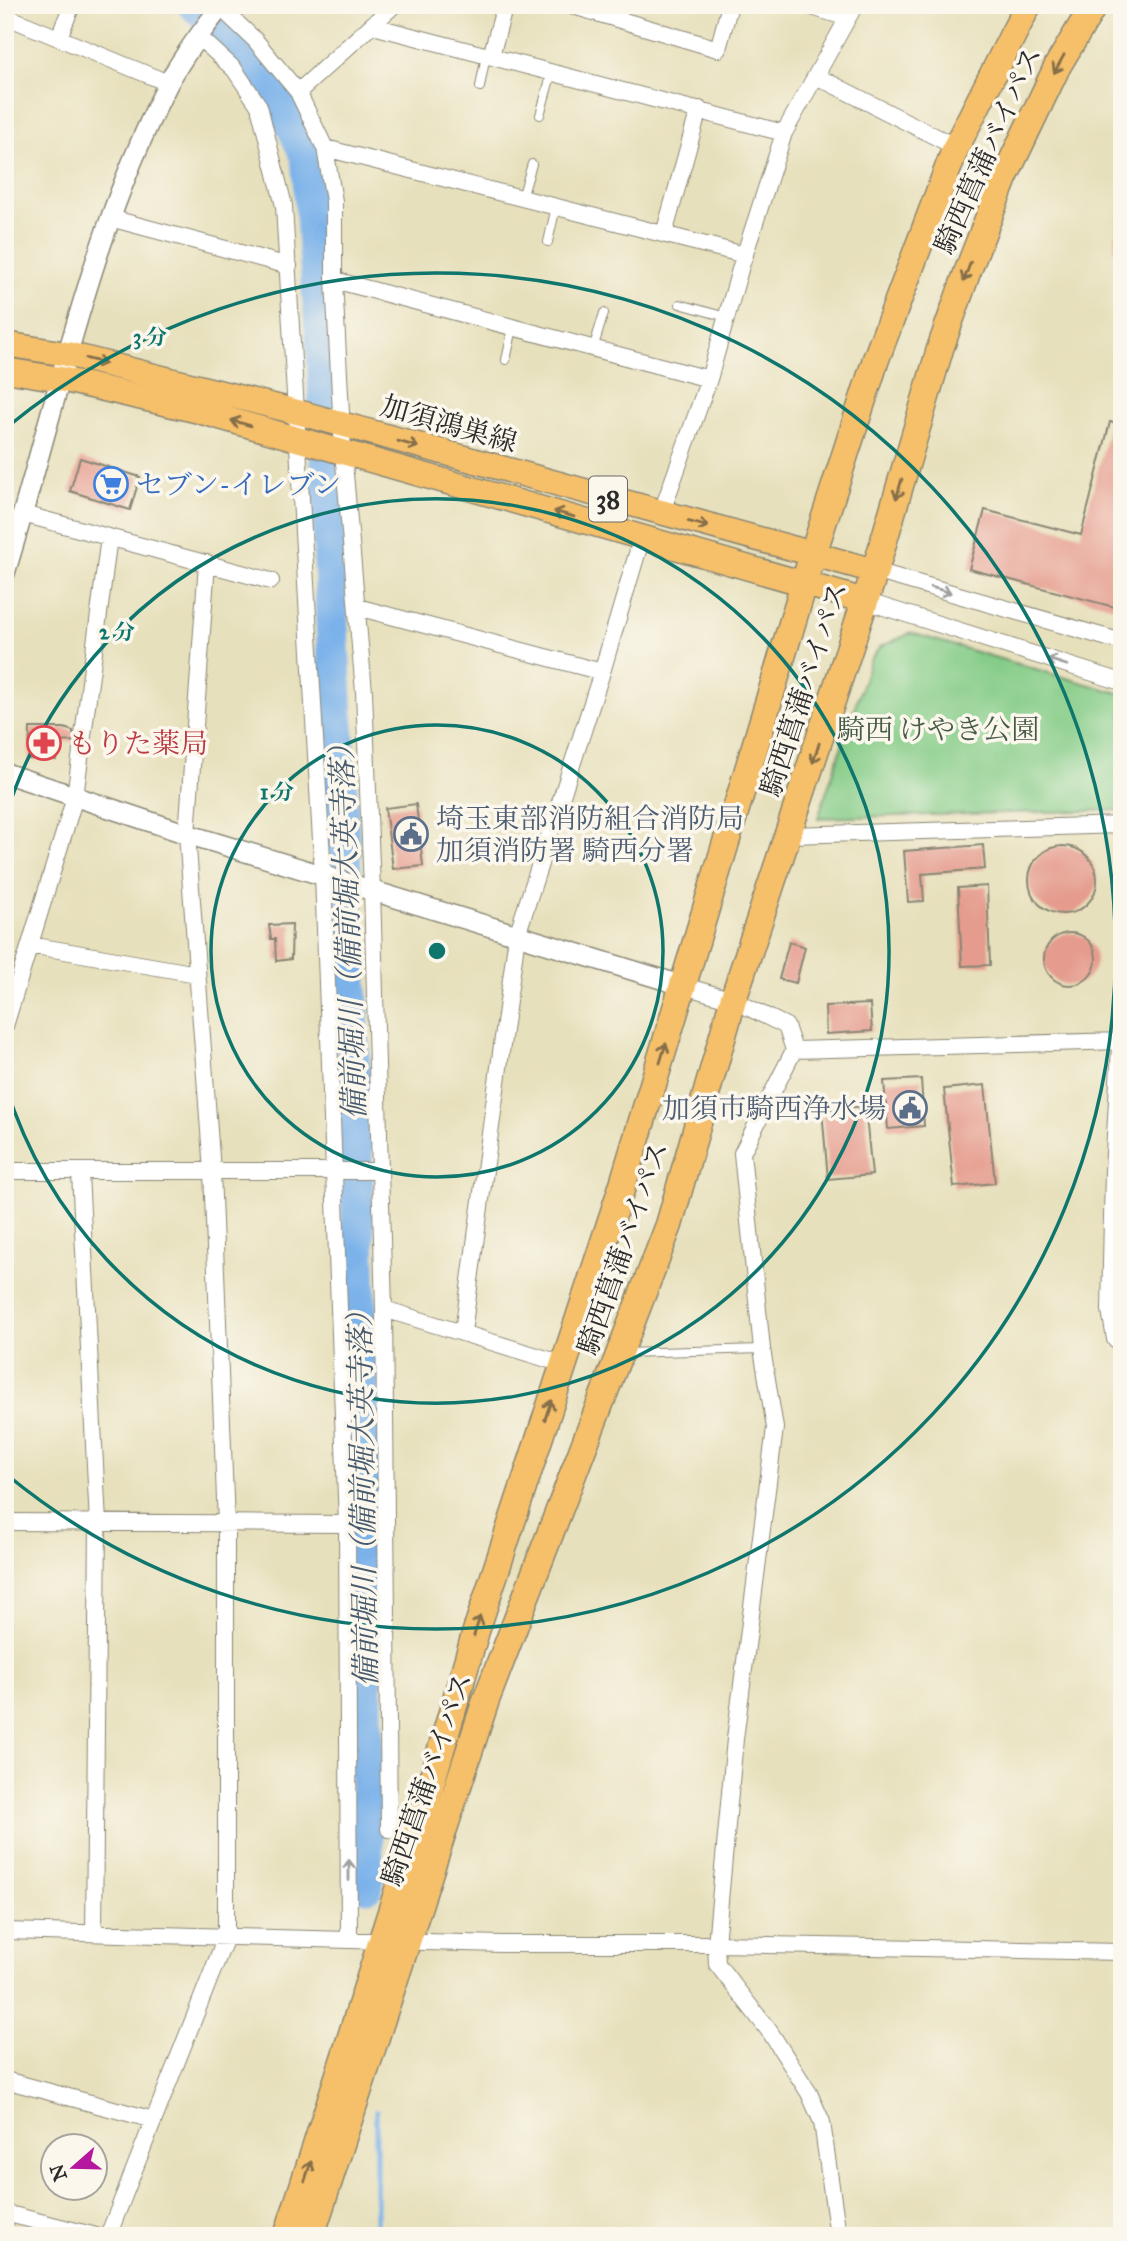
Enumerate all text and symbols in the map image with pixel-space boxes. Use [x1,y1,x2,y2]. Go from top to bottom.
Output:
street label: 騎西菖蒲バイパス [927,41,1049,259]
one-way arrow [1052,53,1065,74]
one-way arrow [960,260,972,282]
text: 3 分 [133,324,167,350]
one-way arrow [84,355,107,368]
street label: 加須鴻巣線 [377,388,521,460]
one-way arrow [230,415,252,428]
one-way arrow [397,438,419,451]
supermarket icon: セブン-イレブン [92,465,130,503]
place label: セブン-イレブン [136,467,341,502]
road number: 38 [589,477,627,522]
one-way arrow [892,478,905,500]
one-way arrow [553,507,575,520]
one-way arrow [686,518,709,531]
street label: 騎西菖蒲バイパス [753,577,855,801]
one-way arrow [929,584,951,597]
text: 2 分 [99,619,135,645]
one-way arrow [1046,655,1068,667]
park label: 騎西 けやき公園 [837,712,1039,747]
pharmacy icon: もりた薬局 [25,724,63,762]
place label: もりた薬局 [68,726,208,761]
water label: 備前堀川（備前堀大英寺落） [323,729,373,1121]
one-way arrow [809,741,821,763]
text: 1 分 [260,779,294,805]
place label: 埼玉東部消防組合消防局 加須消防署 騎西分署 [436,801,744,868]
public building icon: 埼玉東部消防組合消防局 加須消防署 騎西分署 [392,815,430,853]
centre of rings [425,939,449,963]
one-way arrow [658,1043,671,1065]
public building icon: 加須市騎西浄水場 [891,1089,929,1127]
place label: 加須市騎西浄水場 [662,1091,886,1126]
street label: 騎西菖蒲バイパス [570,1137,676,1359]
water label: 備前堀川（備前堀大英寺落） [342,1297,384,1687]
one-way arrow [543,1399,555,1421]
one-way arrow [472,1615,485,1637]
street label: 騎西菖蒲バイパス [374,1668,480,1890]
one-way arrow [342,1859,355,1882]
north arrow [38,2132,108,2202]
one-way arrow [303,2160,315,2182]
text: N [45,2161,72,2184]

